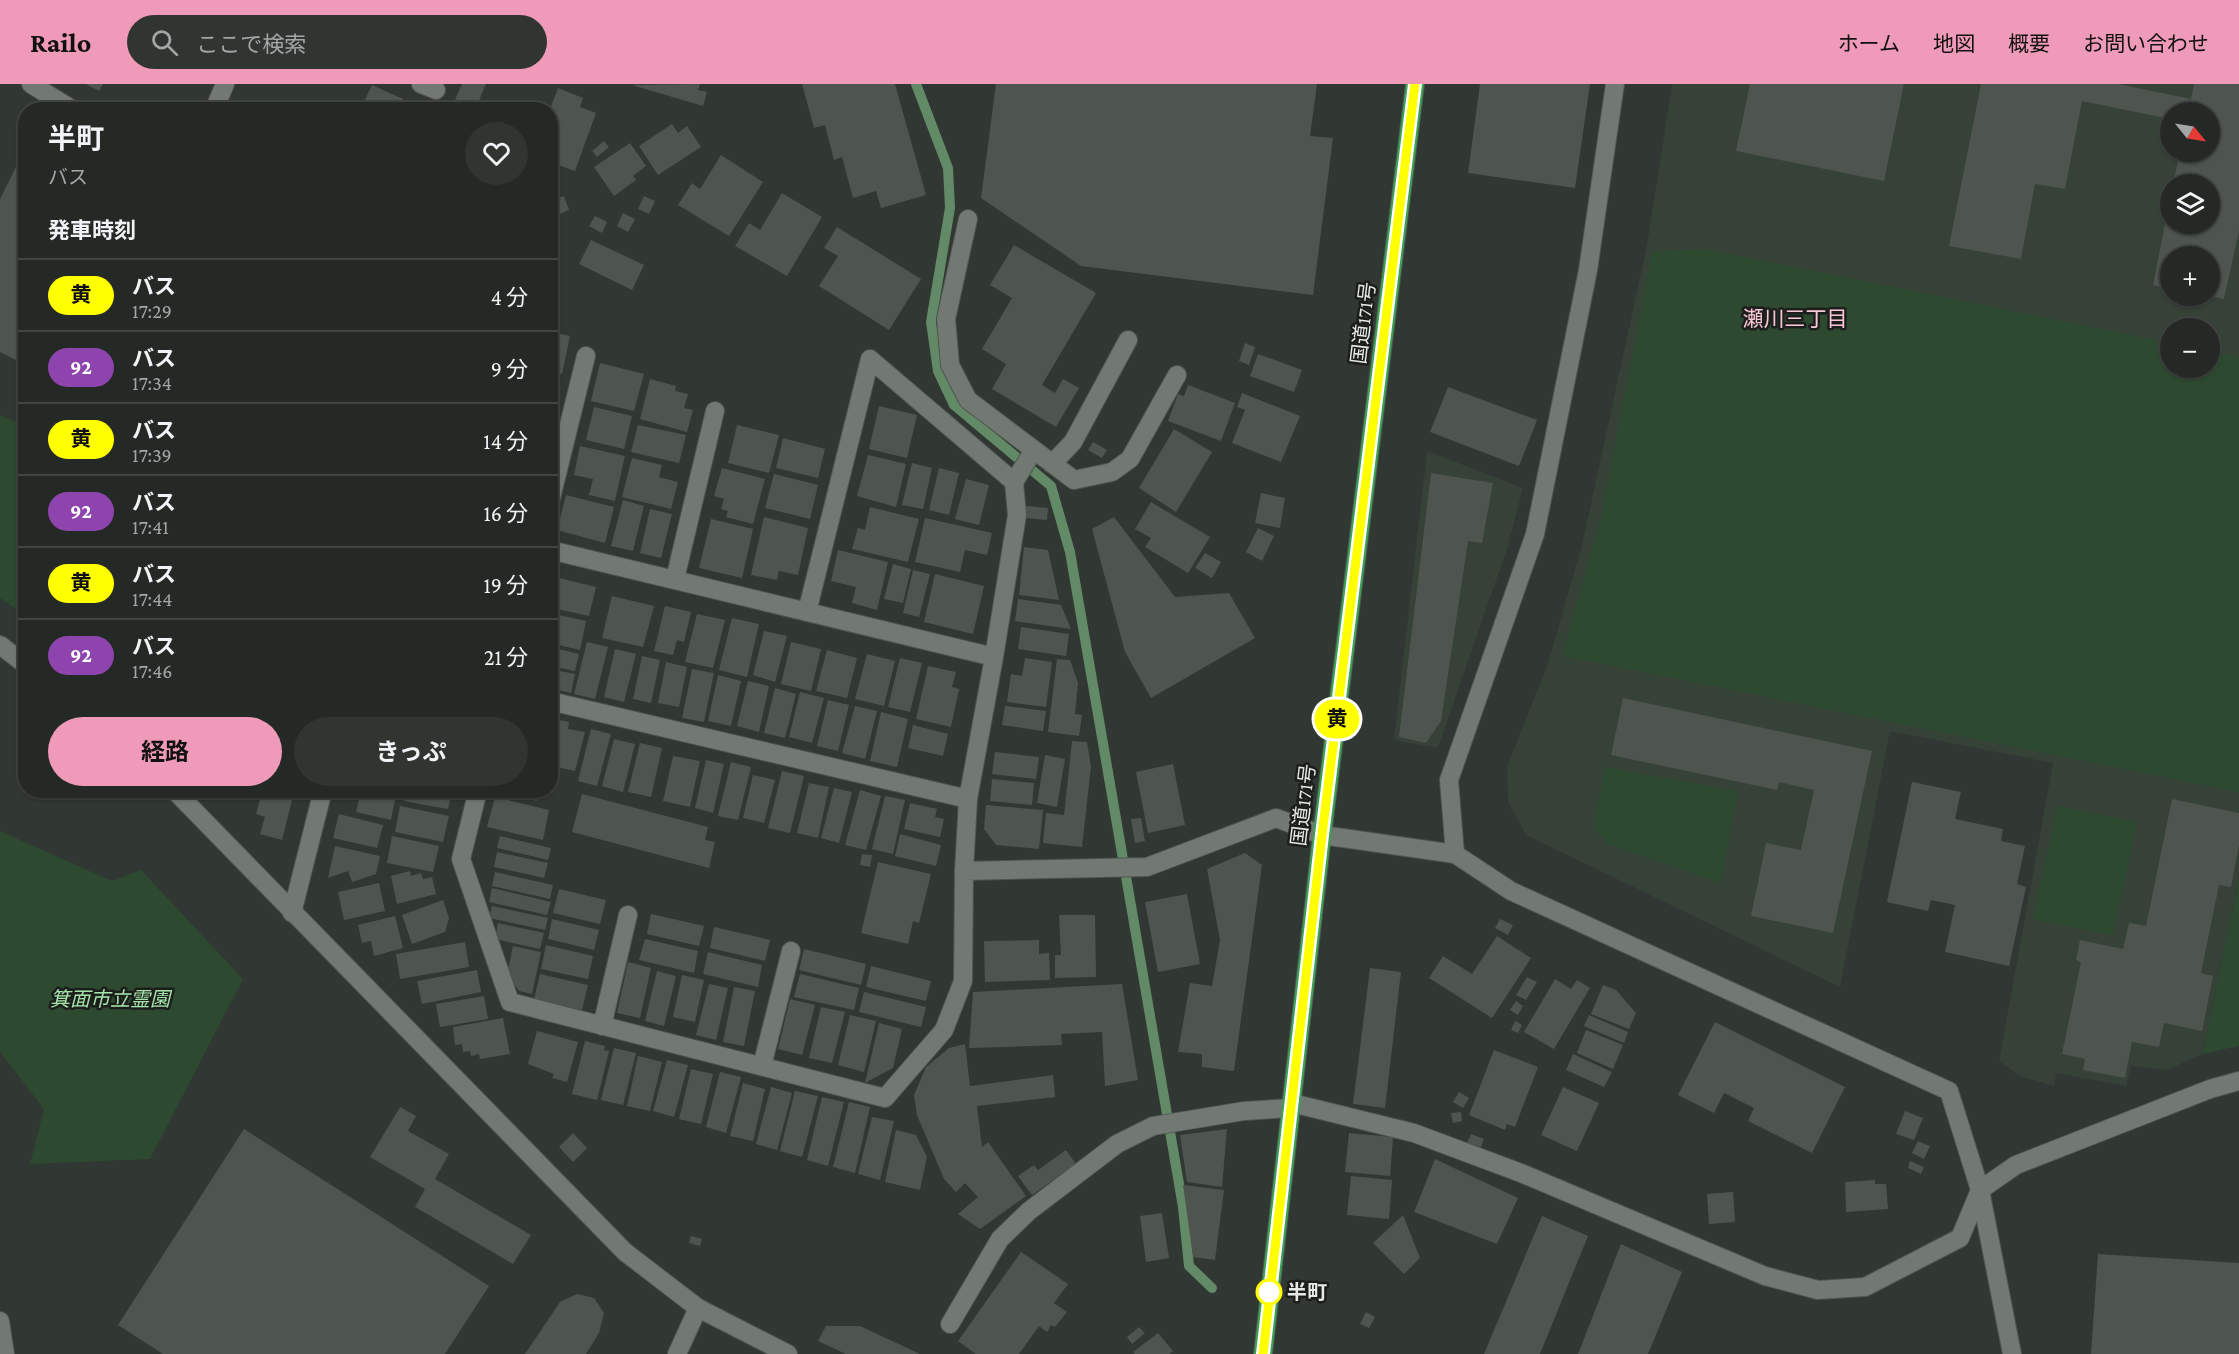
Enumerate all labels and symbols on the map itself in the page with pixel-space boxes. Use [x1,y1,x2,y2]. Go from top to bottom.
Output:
north arrow [2160,102,2220,162]
street label: 国道171号 [1347,281,1379,365]
district label: 瀬川三丁目 [1743,307,1848,331]
line badge: 黄 [1318,700,1356,738]
street label: 国道171号 [1287,763,1319,847]
park label: 箕面市立霊園 [50,988,173,1010]
marker: 半町 [1256,1279,1282,1305]
place label: 半町 [1287,1281,1327,1303]

